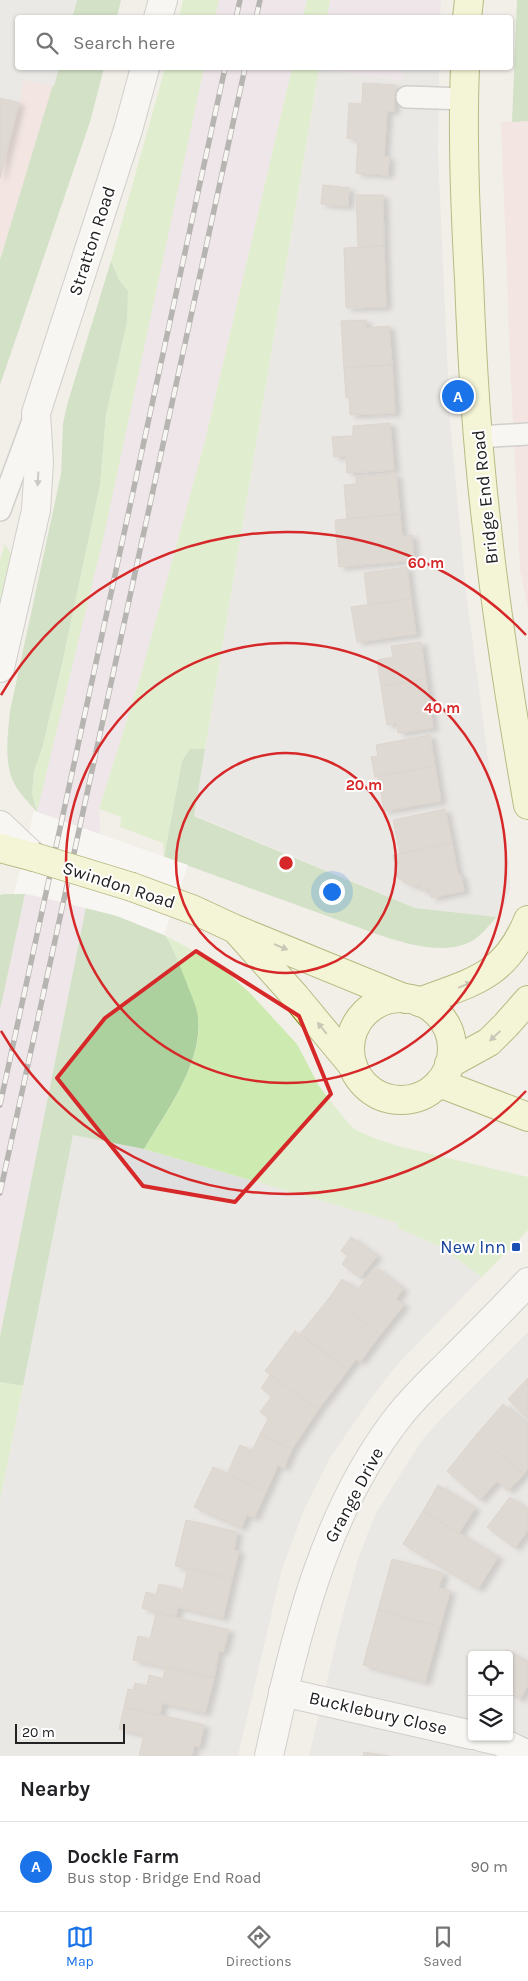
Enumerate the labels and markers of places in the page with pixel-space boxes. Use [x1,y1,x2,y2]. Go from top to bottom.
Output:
pin: A [442,377,474,415]
centre of rings [277,854,295,872]
place label: New Inn [440,1236,506,1258]
marker: New Inn [510,1241,522,1253]

